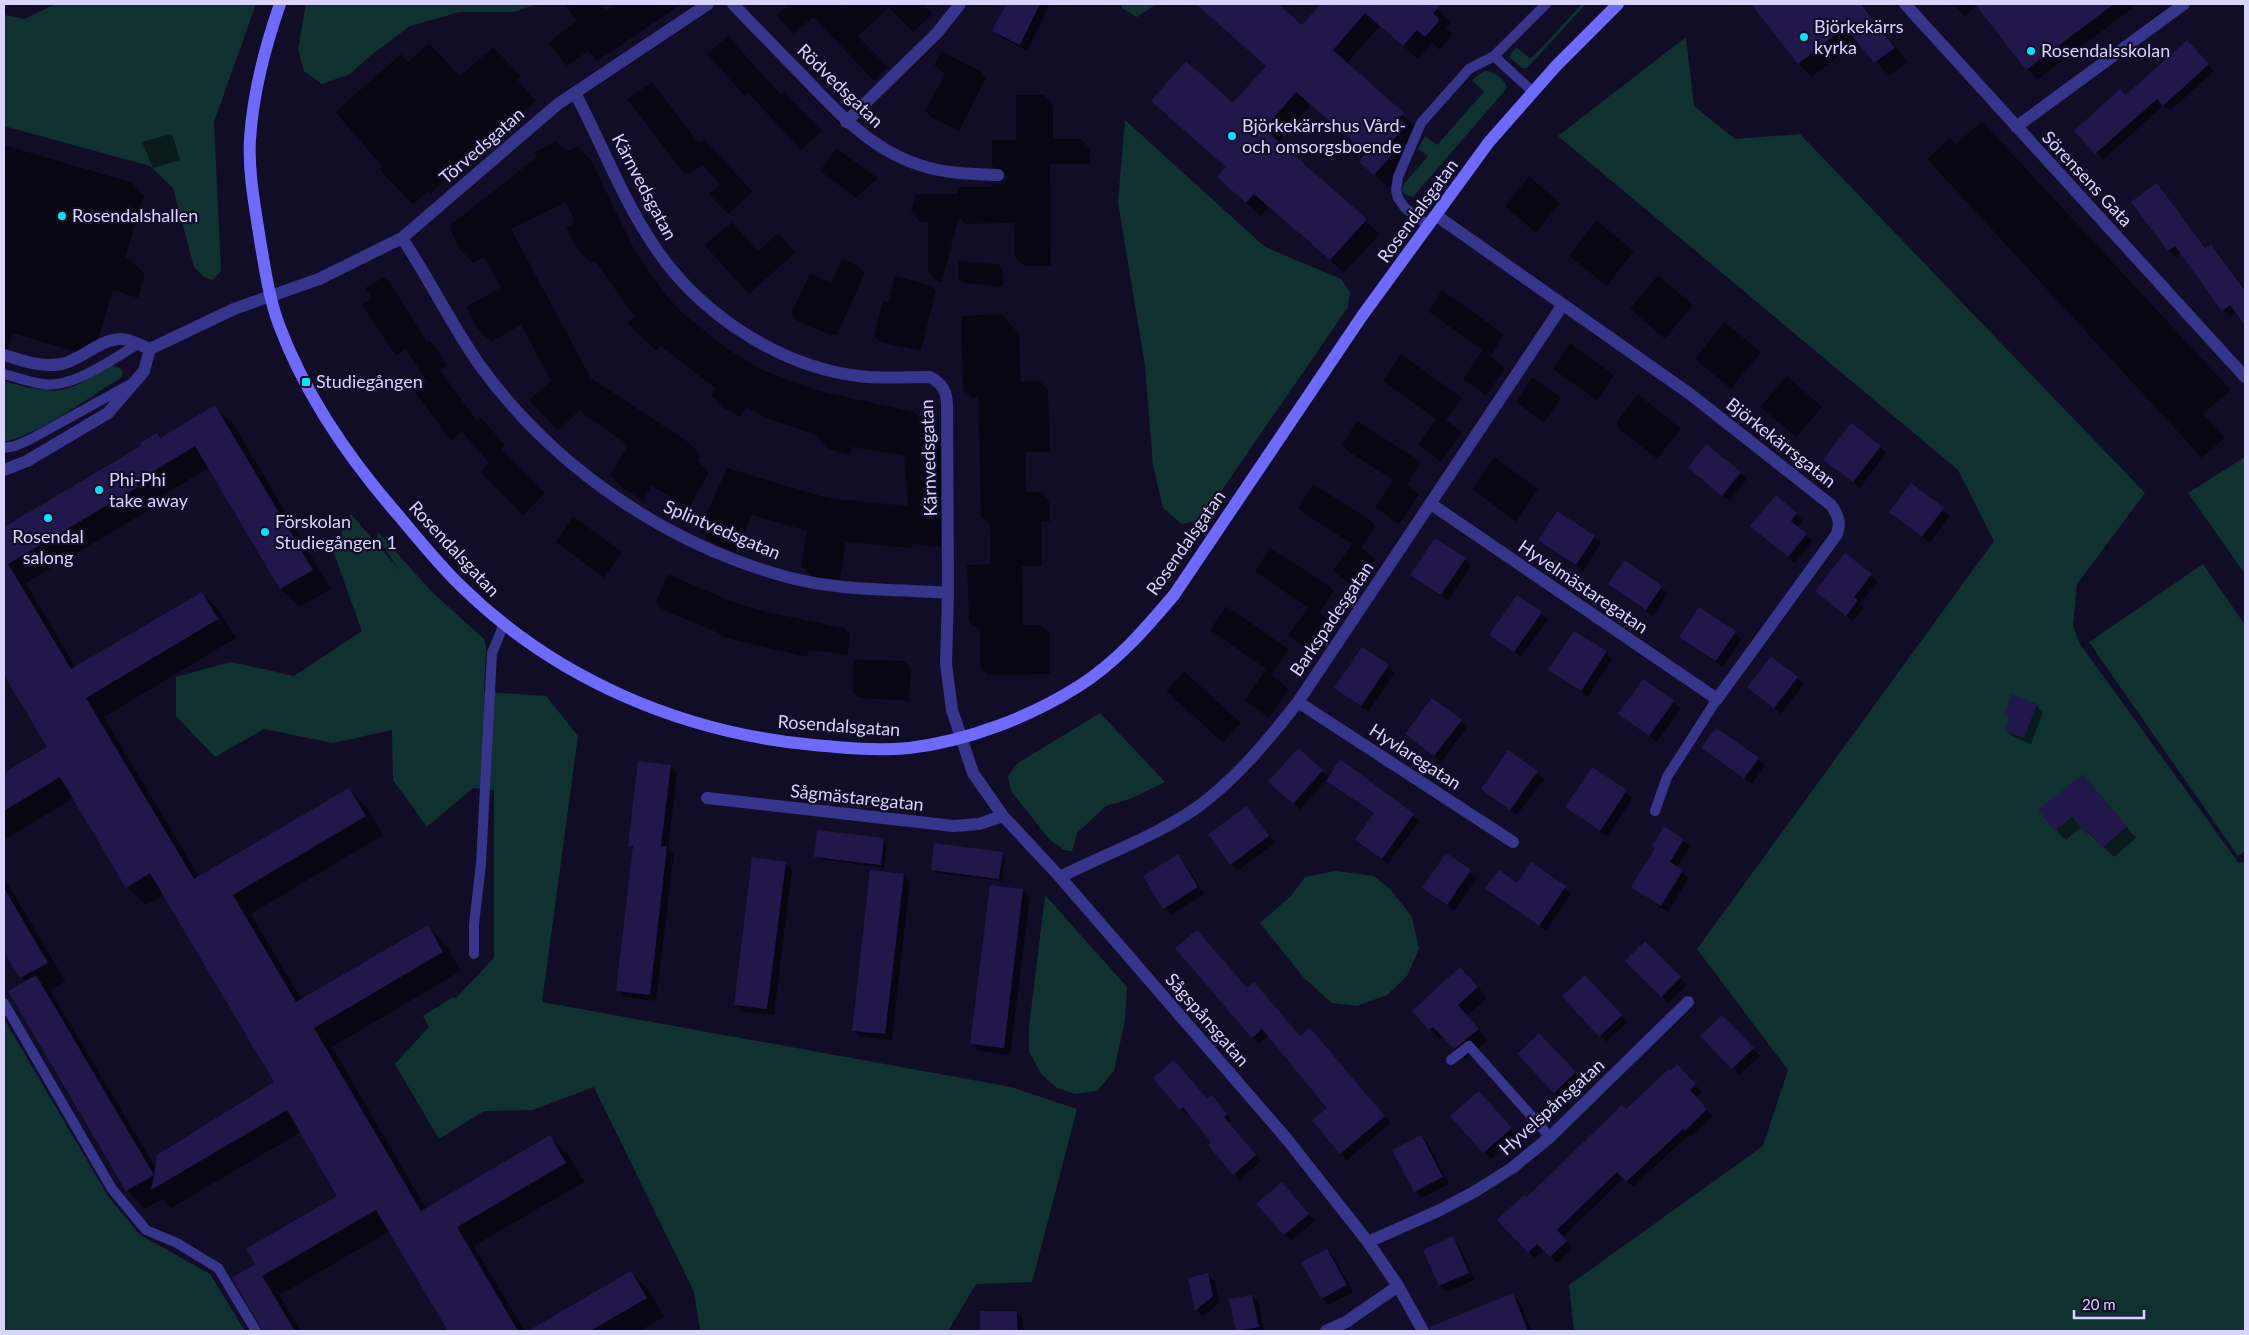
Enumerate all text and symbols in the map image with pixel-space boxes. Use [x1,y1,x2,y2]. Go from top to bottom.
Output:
place label: Björkekärrs kyrka [1814,15,1904,58]
marker: Björkekärrs kyrka [1798,31,1810,43]
street label: Rödvedsgatan [793,39,888,132]
place label: Rosendalsskolan [2041,39,2170,61]
marker: Rosendalsskolan [2025,45,2037,57]
street label: Törvedsgatan [434,102,528,188]
place label: Björkekärrshus Vård- och omsorgsboende [1242,114,1406,157]
street label: Sörensens Gata [2038,126,2138,231]
street label: Kärnvedsgatan [608,130,682,243]
marker: Björkekärrshus Vård- och omsorgsboende [1226,130,1238,142]
street label: Rosendalsgatan [1372,154,1462,267]
place label: Rosendalshallen [72,204,198,226]
marker: Rosendalshallen [56,210,68,222]
place label: Studiegången [316,370,423,392]
marker: Studiegången [300,376,312,388]
street label: Björkekärrsgatan [1722,393,1841,492]
street label: Kärnvedsgatan [915,399,941,517]
place label: Phi-Phi take away [109,468,189,511]
marker: Phi-Phi take away [93,484,105,496]
street label: Rosendalsgatan [1141,486,1229,599]
street label: Splintvedsgatan [661,495,784,564]
street label: Rosendalsgatan [405,496,505,601]
place label: Förskolan Studiegången 1 [275,510,397,553]
marker: Rosendal salong [42,512,54,524]
place label: Rosendal salong [12,525,84,568]
marker: Förskolan Studiegången 1 [259,526,271,538]
street label: Hyvelmästaregatan [1514,535,1653,638]
street label: Barkspadesgatan [1285,557,1378,680]
street label: Rosendalsgatan [777,710,901,740]
street label: Hyvlaregatan [1366,718,1465,794]
street label: Sågmästaregatan [789,779,925,815]
street label: Sågspånsgatan [1161,968,1254,1070]
street label: Hyvelspånsgatan [1494,1053,1608,1159]
scale bar [2074,1288,2144,1320]
text: 20 m [2082,1295,2116,1313]

